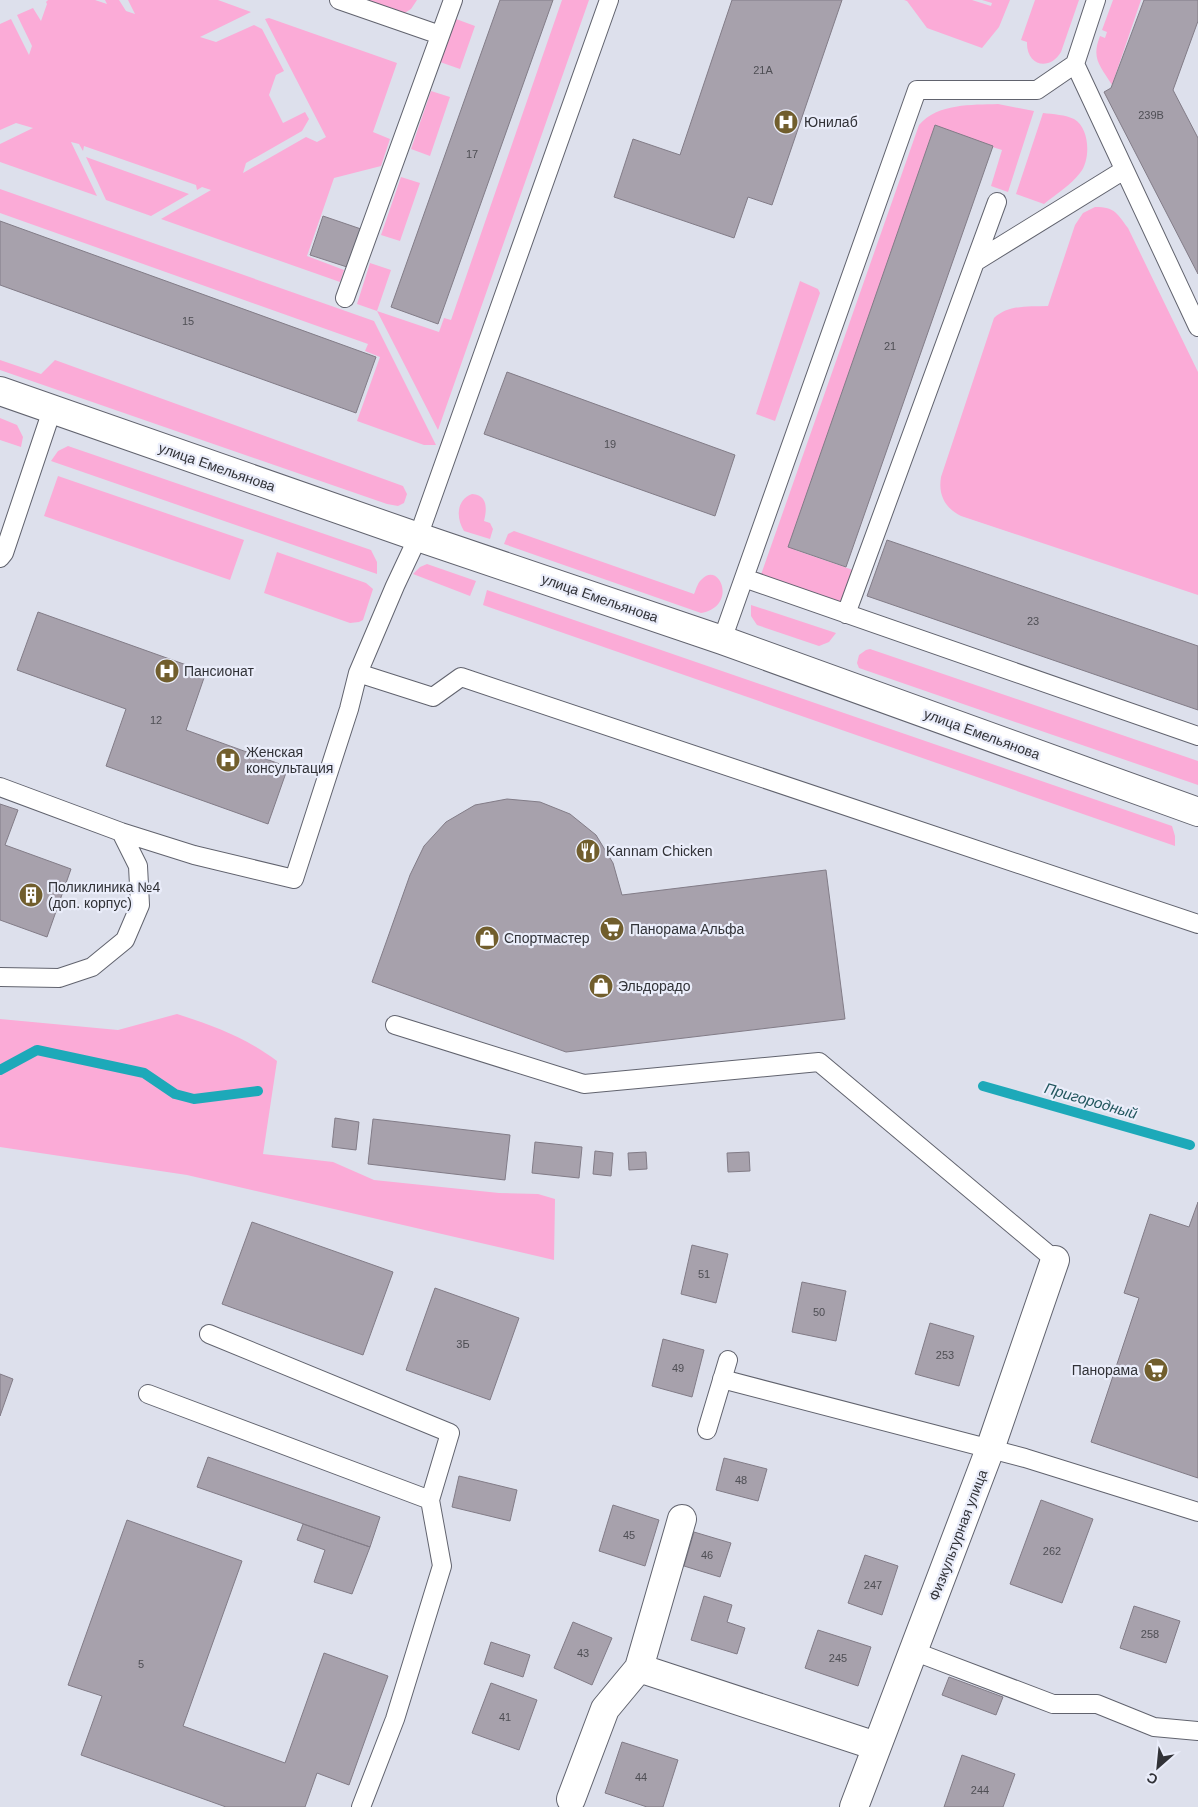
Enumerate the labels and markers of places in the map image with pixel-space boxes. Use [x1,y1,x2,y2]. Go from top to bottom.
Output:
hospital icon: Юнилаб [773,109,799,135]
place label: Юнилаб [804,114,858,130]
hospital icon: Пансионат [154,658,180,684]
place label: Пансионат [184,663,254,679]
place label: Женская консультация [246,744,333,776]
hospital icon: Женская консультация [215,747,241,773]
restaurant icon: Kannam Chicken [575,838,601,864]
place label: Kannam Chicken [606,843,713,859]
place label: Поликлиника №4 (доп. корпус) [48,879,160,911]
building icon: Поликлиника №4 (доп. корпус) [18,882,44,908]
supermarket icon: Панорама Альфа [599,916,625,942]
place label: Панорама Альфа [630,921,745,937]
shop icon: Спортмастер [474,925,500,951]
place label: Спортмастер [504,930,590,946]
shop icon: Эльдорадо [588,973,614,999]
place label: Эльдорадо [618,978,691,994]
supermarket icon: Панорама [1143,1357,1169,1383]
place label: Панорама [1072,1362,1138,1378]

